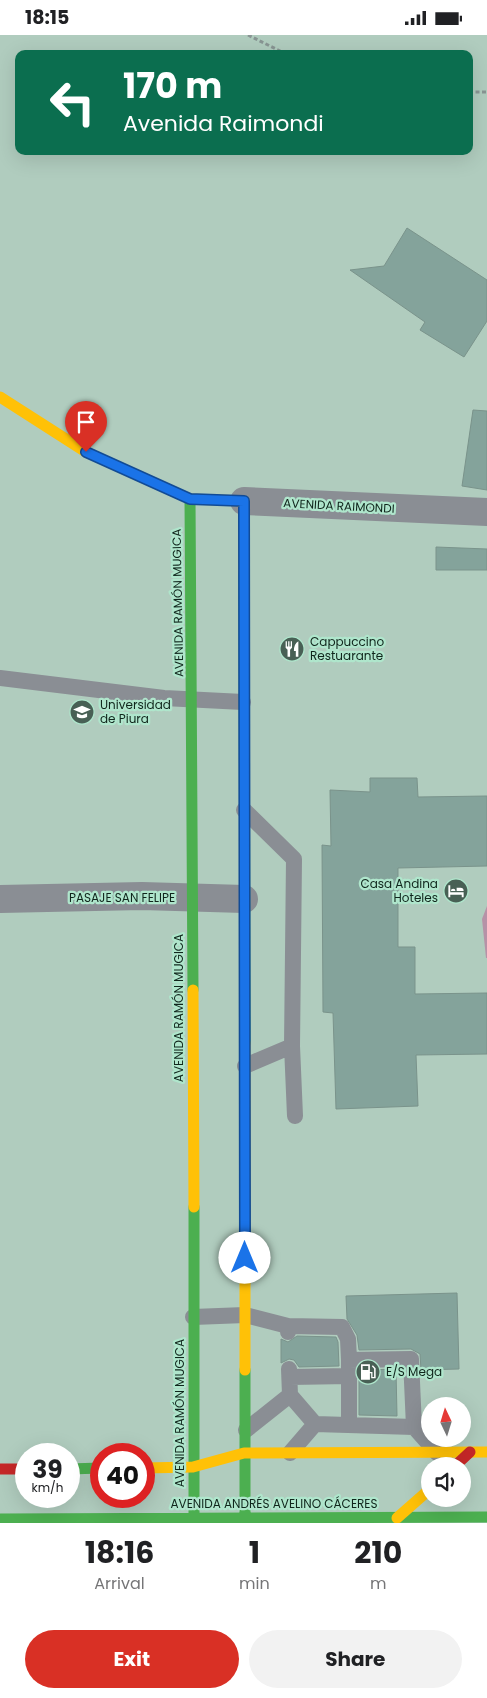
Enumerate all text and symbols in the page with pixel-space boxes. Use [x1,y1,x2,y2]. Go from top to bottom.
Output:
text: 18:15 [25,4,69,31]
text: 170 m [123,61,222,110]
icon: left [40,70,105,135]
text: Avenida Raimondi [123,108,324,139]
pin [65,401,107,452]
icon: arrive [72,408,100,436]
street label: AVENIDA RAIMONDI [283,494,395,517]
street label: AVENIDA RAMÓN MUGICA [168,529,187,677]
place label: Cappuccino Restuarante [310,633,384,664]
restaurant icon: Cappuccino Restuarante [279,636,305,662]
place label: Universidad de Piura [100,696,171,727]
school or university icon: Universidad de Piura [69,699,95,725]
place label: Casa Andina Hoteles [360,875,438,906]
hotel icon: Casa Andina Hoteles [443,878,469,904]
street label: PASAJE SAN FELIPE [69,889,175,906]
street label: AVENIDA RAMÓN MUGICA [170,934,187,1082]
position arrow [218,1231,270,1283]
street label: AVENIDA RAMÓN MUGICA [171,1339,188,1487]
fuel station icon: E/S Mega [355,1359,381,1385]
place label: E/S Mega [386,1363,442,1380]
north arrow [421,1397,471,1447]
map controls [421,1397,471,1507]
speed limit sign: 40 [90,1443,155,1508]
text: 39 [32,1452,63,1487]
button: sound [421,1457,471,1507]
text: km/h [32,1479,63,1496]
street label: AVENIDA ANDRÉS AVELINO CÁCERES [170,1495,378,1512]
text: 18:16 [85,1531,154,1574]
text: 1 [249,1531,260,1574]
text: 210 [354,1531,402,1574]
text: Arrival [94,1572,145,1595]
text: min [239,1572,270,1595]
text: m [370,1572,387,1595]
button: Exit [25,1630,239,1688]
button: Share [249,1630,462,1688]

